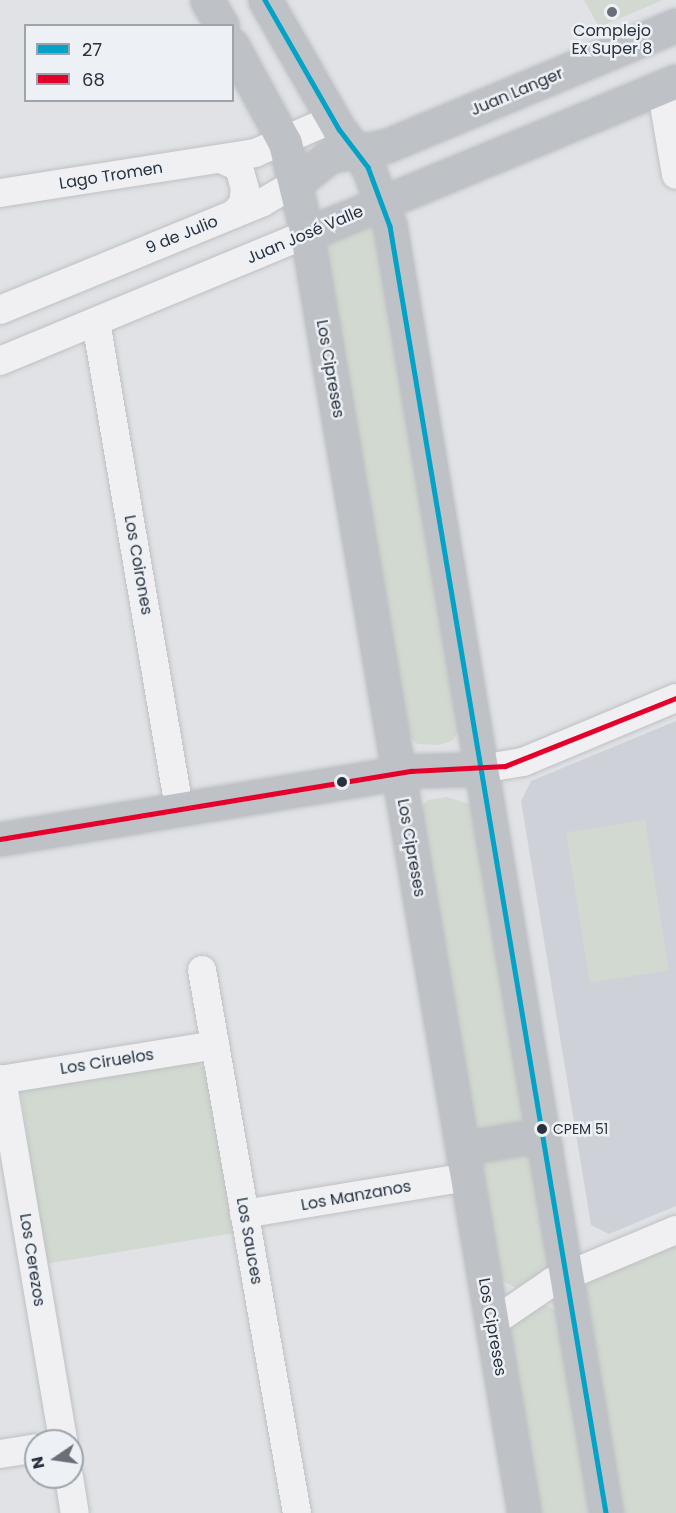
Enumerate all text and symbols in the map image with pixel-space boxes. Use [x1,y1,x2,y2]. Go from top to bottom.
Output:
marker: Complejo Ex Super 8 [605,5,619,19]
place label: Complejo Ex Super 8 [572,21,652,59]
legend [24,24,234,102]
text: 27 [82,37,102,62]
street label: Juan Langer [468,64,566,120]
text: 68 [82,67,105,92]
street label: Lago Tromen [58,158,164,194]
street label: Juan José Valle [244,202,366,268]
street label: 9 de Julio [143,212,221,258]
street label: Los Cipreses [312,318,348,420]
street label: Los Coirones [120,514,156,616]
unlabelled marker [336,776,348,788]
street label: Los Cipreses [393,797,429,899]
street label: Los Ciruelos [59,1045,155,1079]
place label: CPEM 51 [553,1121,608,1137]
marker: CPEM 51 [536,1123,548,1135]
street label: Los Manzanos [299,1177,413,1215]
street label: Los Sauces [232,1196,266,1286]
street label: Los Cerezos [15,1212,49,1308]
street label: Los Cipreses [474,1276,510,1378]
north arrow [24,1429,84,1489]
text: N [25,1454,50,1471]

